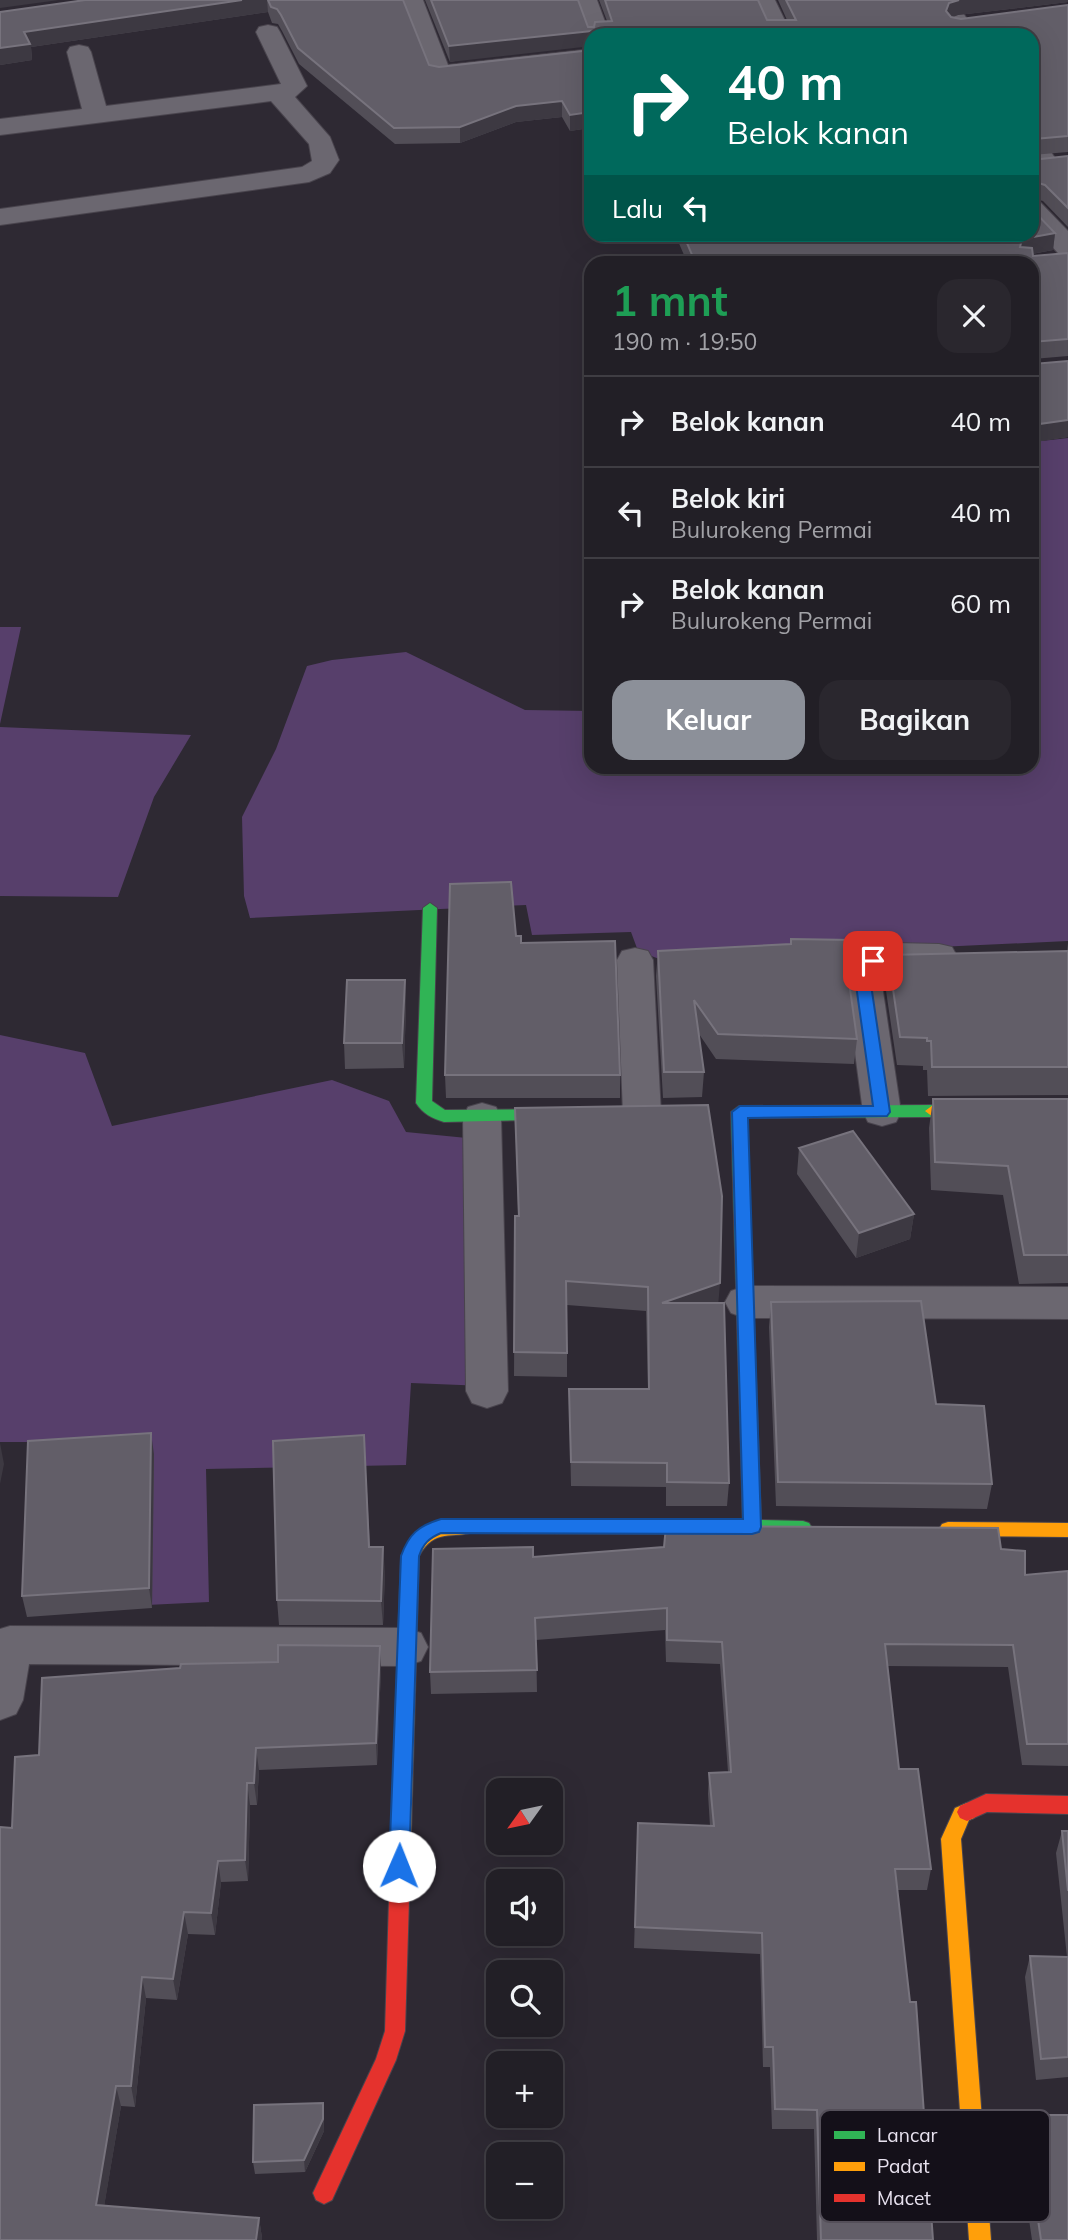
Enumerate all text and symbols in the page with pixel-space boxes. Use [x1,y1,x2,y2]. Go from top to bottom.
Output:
text: 40 m [727,51,843,112]
icon: right [612,56,703,147]
text: Belok kanan [727,112,909,152]
icon: left [677,189,715,227]
text: Lalu [612,192,663,225]
text: 1 mnt [612,274,728,327]
button: close [937,279,1011,353]
text: 190 m · 19:50 [612,327,757,356]
icon: right [612,403,650,441]
text: Belok kanan [671,405,825,438]
text: 40 m [950,405,1011,438]
text: Belok kiri [671,482,785,515]
icon: left [612,494,650,532]
text: 40 m [950,496,1011,529]
text: Bulurokeng Permai [671,515,872,544]
text: Belok kanan [671,573,825,606]
icon: right [612,585,650,623]
text: 60 m [950,587,1011,620]
text: Bulurokeng Permai [671,606,872,635]
button: Keluar [612,680,805,760]
button: Bagikan [819,680,1011,760]
pin [843,931,903,991]
icon: arrive [854,942,892,980]
north arrow [486,1778,564,1855]
map controls [486,1778,563,2219]
position arrow [362,1829,436,1903]
button: sound [486,1869,563,1946]
button: search [486,1960,563,2037]
button: + [486,2051,563,2128]
legend [820,2110,1050,2222]
text: Lancar [877,2123,938,2147]
button: − [486,2142,563,2219]
text: Padat [877,2154,930,2178]
text: Macet [877,2186,931,2210]

